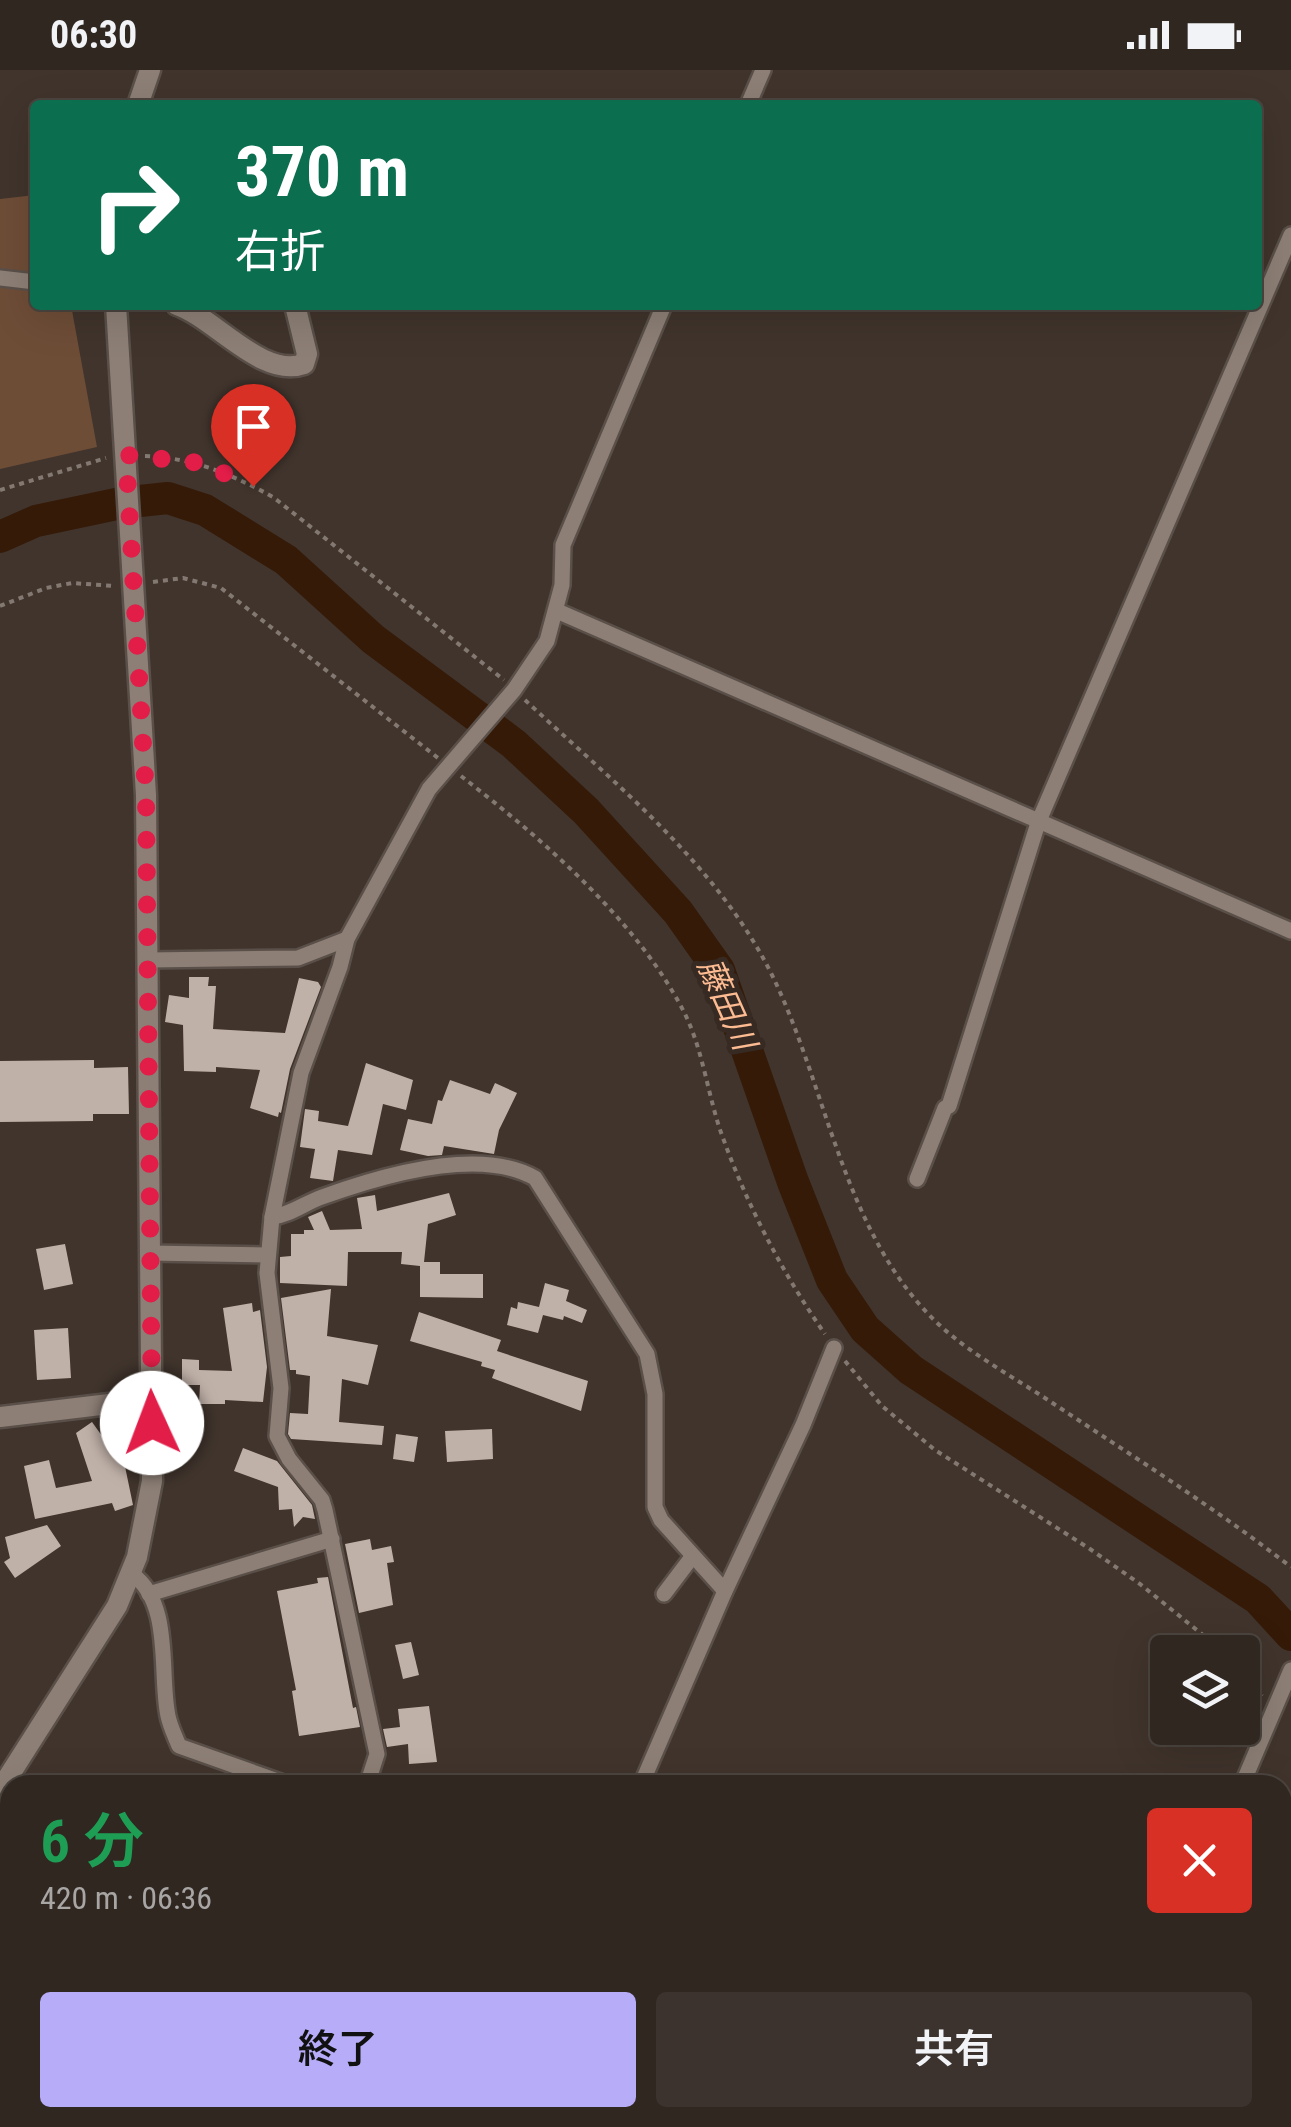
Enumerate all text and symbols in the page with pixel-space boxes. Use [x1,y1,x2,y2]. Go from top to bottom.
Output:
text: 06:30 [50,13,137,57]
text: 370 m [235,131,409,213]
icon: right [70,140,200,270]
text: 右折 [235,225,325,278]
pin [211,384,296,487]
icon: arrive [226,399,281,454]
water label: 藤田川 [690,952,765,1058]
position arrow [100,1371,204,1475]
map controls [1150,1635,1260,1745]
button: layers [1150,1635,1260,1745]
text: 6 分 [40,1806,144,1877]
button: close [1147,1808,1252,1913]
text: 420 m · 06:36 [40,1879,212,1917]
button: 終了 [40,1992,636,2107]
button: 共有 [656,1992,1252,2107]

